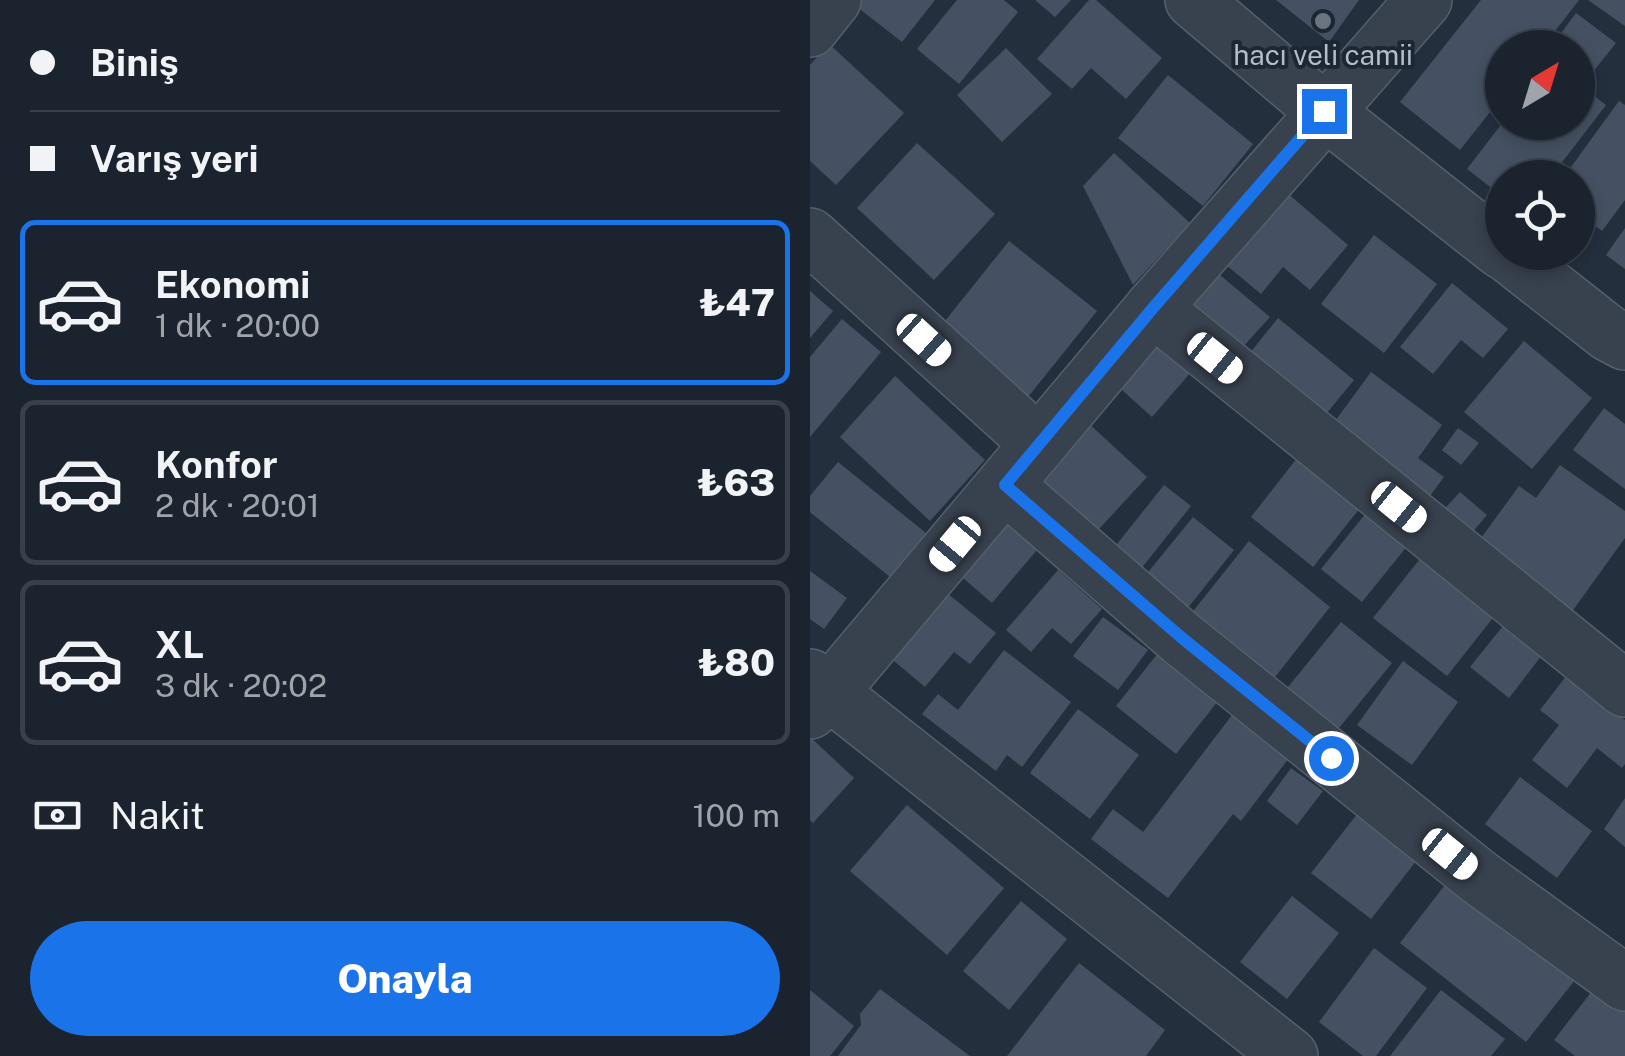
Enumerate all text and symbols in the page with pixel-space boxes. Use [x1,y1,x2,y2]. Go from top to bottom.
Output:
marker: hacı veli camii [1312,10,1334,32]
north arrow [1485,30,1595,140]
map controls [1485,30,1595,270]
place label: hacı veli camii [1233,38,1413,71]
text: Biniş [90,40,179,85]
route end [1302,89,1347,134]
text: Varış yeri [90,136,259,181]
button: locate [1485,160,1595,270]
icon: car [35,258,125,348]
text: Ekonomi [155,262,310,307]
text: ₺47 [699,280,775,325]
text: 1 dk · 20:00 [155,307,320,344]
car [892,309,956,371]
car [1182,327,1248,389]
icon: car [35,438,125,528]
text: Konfor [155,442,278,487]
text: ₺63 [697,460,775,505]
car [1366,476,1432,538]
text: 2 dk · 20:01 [155,487,320,524]
car [924,511,986,577]
icon: car [35,618,125,708]
text: XL [155,622,204,667]
text: ₺80 [698,640,775,685]
text: 3 dk · 20:02 [155,667,327,704]
route start [1309,736,1354,781]
icon: cash [30,788,85,843]
text: Nakit [110,793,205,838]
text: 100 m [693,797,780,834]
car [1417,823,1483,885]
button: Onayla [30,921,780,1036]

